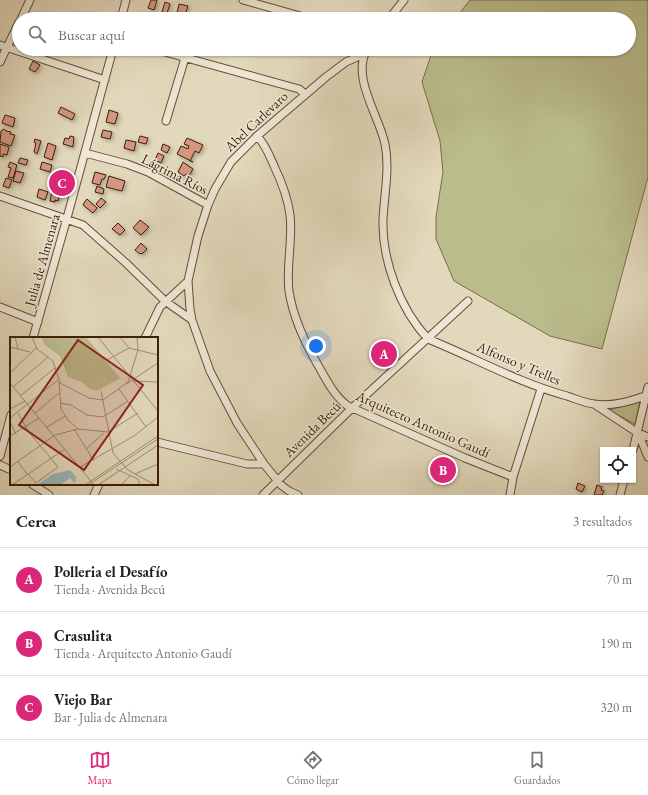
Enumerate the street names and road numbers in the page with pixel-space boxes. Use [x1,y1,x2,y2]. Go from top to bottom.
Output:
street label: Abel Carlevaro [220,87,292,156]
street label: Lágrima Ríos [139,150,212,199]
street label: Julia de Almenara [20,211,64,309]
street label: Alfonso y Trelles [473,337,564,389]
street label: Arquitecto Antonio Gaudí [352,386,493,462]
street label: Avenida Becú [279,397,345,461]

